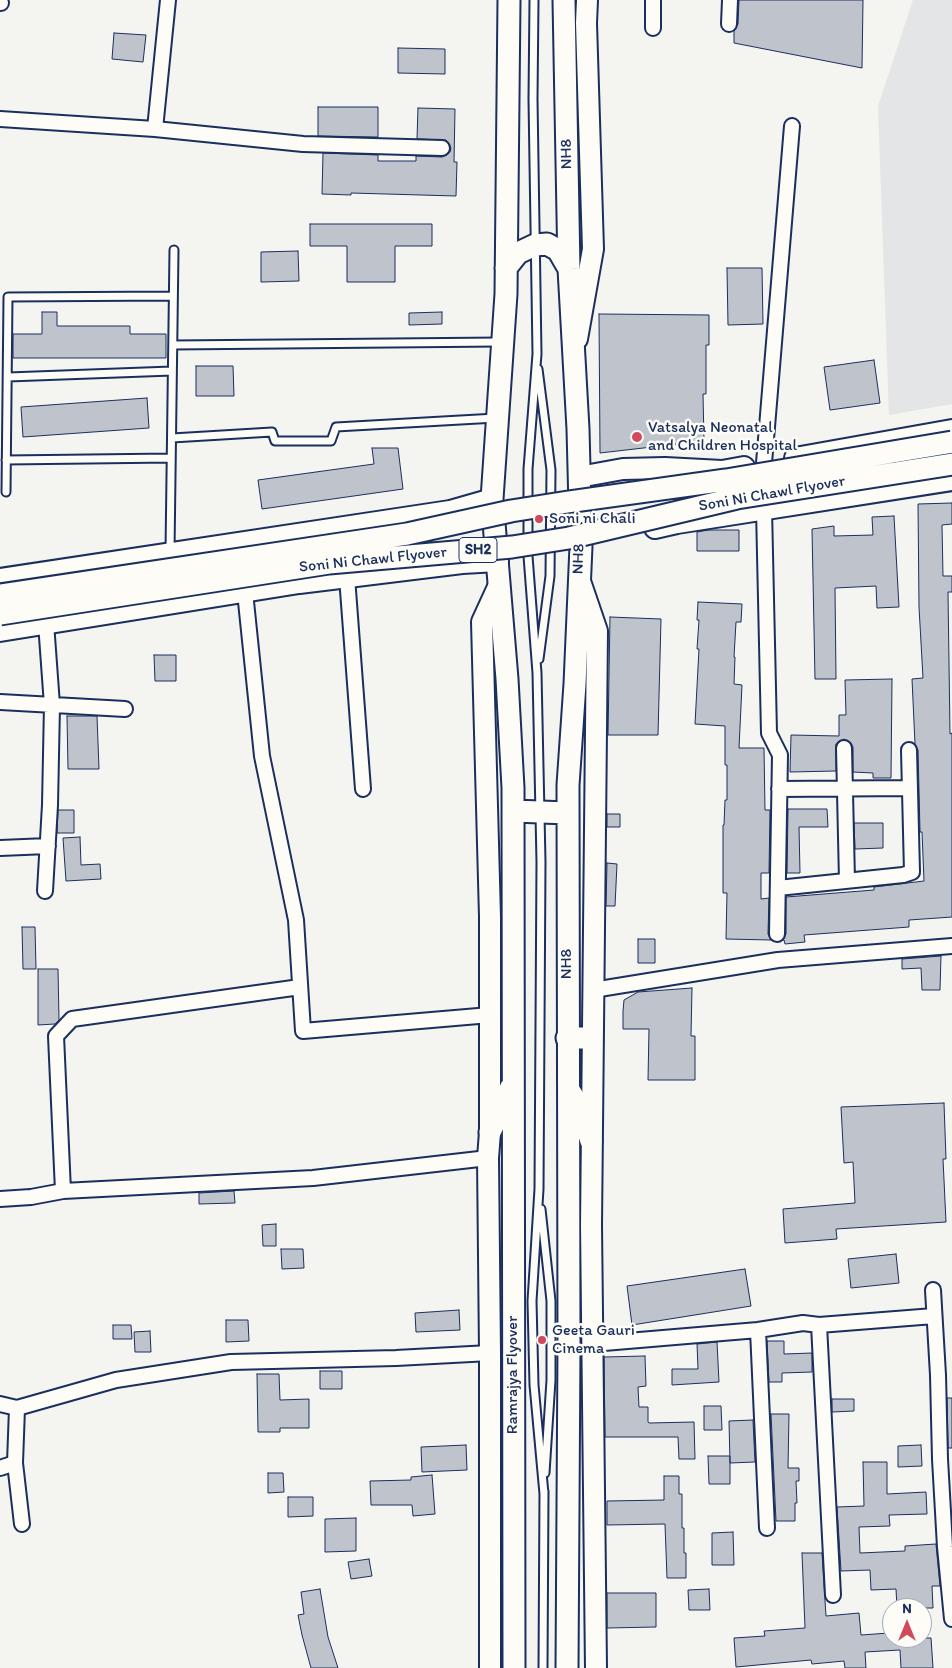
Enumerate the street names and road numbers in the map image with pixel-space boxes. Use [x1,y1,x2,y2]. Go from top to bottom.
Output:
street label: NH8 [557,139,577,169]
street label: Soni Ni Chawl Flyover [697,472,847,516]
road number: SH2 [459,538,497,562]
street label: Soni Ni Chawl Flyover [298,543,448,577]
street label: NH8 [569,543,589,575]
street label: NH8 [557,949,577,979]
street label: Ramrajya Flyover [503,1316,523,1434]

